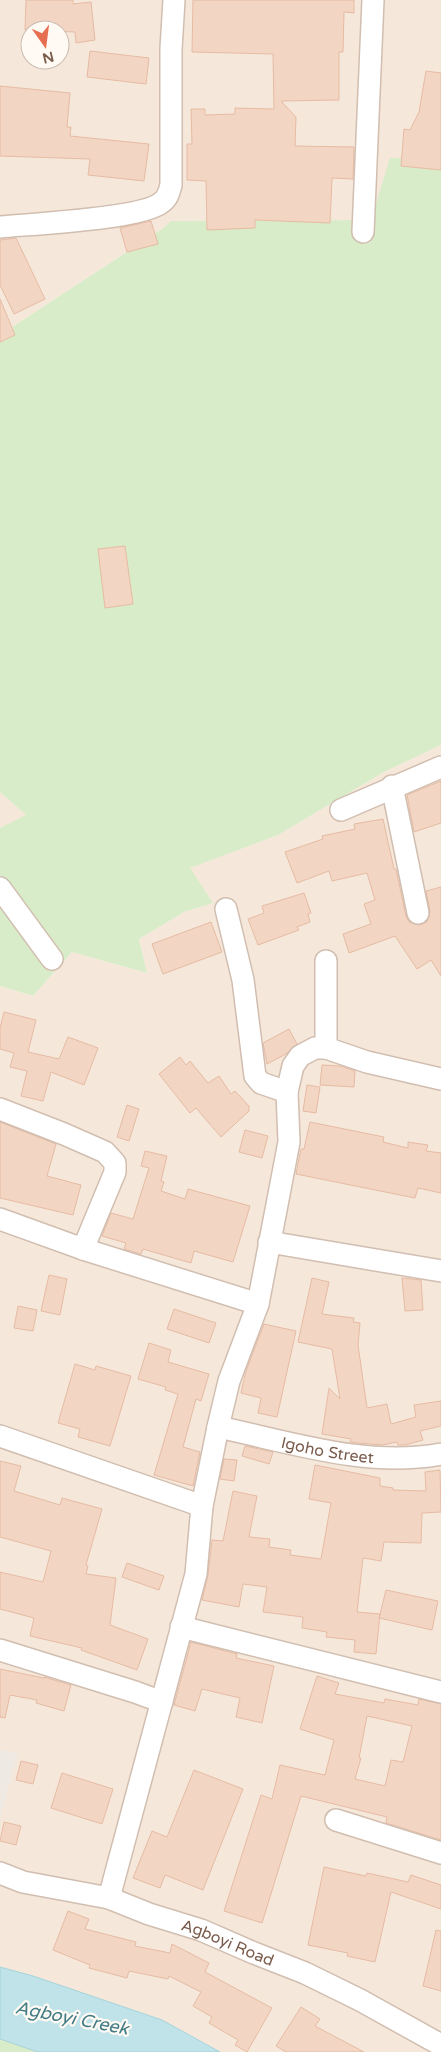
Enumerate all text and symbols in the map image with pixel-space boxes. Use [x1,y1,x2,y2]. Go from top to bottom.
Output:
north arrow [20,20,70,70]
text: N [41,48,56,67]
street label: Igoho Street [279,1433,375,1468]
street label: Agboyi Road [179,1916,277,1971]
water label: Agboyi Creek [14,1996,132,2040]

